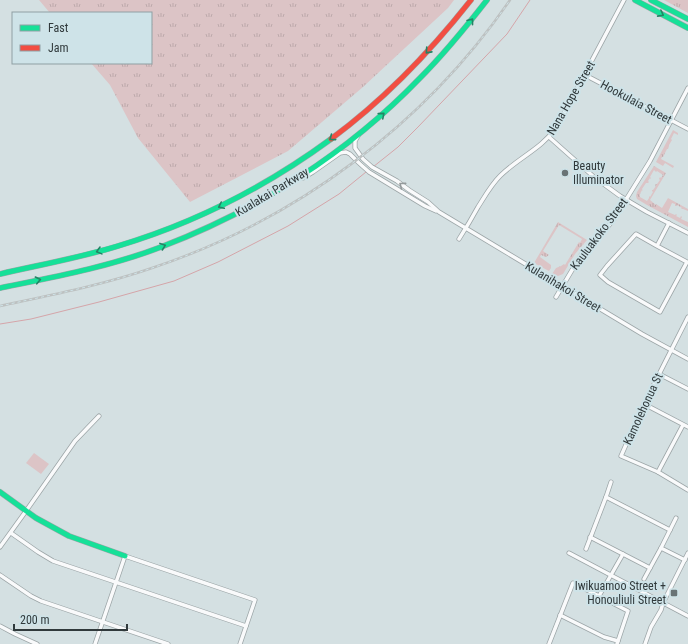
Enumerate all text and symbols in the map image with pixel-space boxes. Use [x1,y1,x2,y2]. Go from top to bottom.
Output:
one-way arrow [657,9,665,17]
legend [12,12,152,64]
one-way arrow [467,18,474,25]
text: Fast [48,21,69,35]
text: Jam [48,41,69,55]
one-way arrow [426,47,433,54]
street label: Nana Hope Street [544,58,598,138]
street label: Hookulaia Street [598,77,674,127]
one-way arrow [377,112,384,119]
one-way arrow [329,134,336,141]
place label: Beauty Illuminator [573,159,624,187]
street label: Kualakai Parkway [233,165,311,219]
marker: Beauty Illuminator [560,168,570,178]
one-way arrow [399,183,406,190]
street label: Kauluakoko Street [567,195,631,273]
one-way arrow [218,201,225,209]
one-way arrow [160,242,167,250]
one-way arrow [96,247,103,255]
street label: Kulanihakoi Street [523,259,604,315]
one-way arrow [35,276,41,284]
street label: Kamolehonua St [620,371,666,447]
place label: Iwikuamoo Street + Honouliuli Street [575,579,666,607]
marker: Iwikuamoo Street + Honouliuli Street [669,588,679,598]
scale bar [14,606,127,632]
text: 200 m [20,613,50,627]

